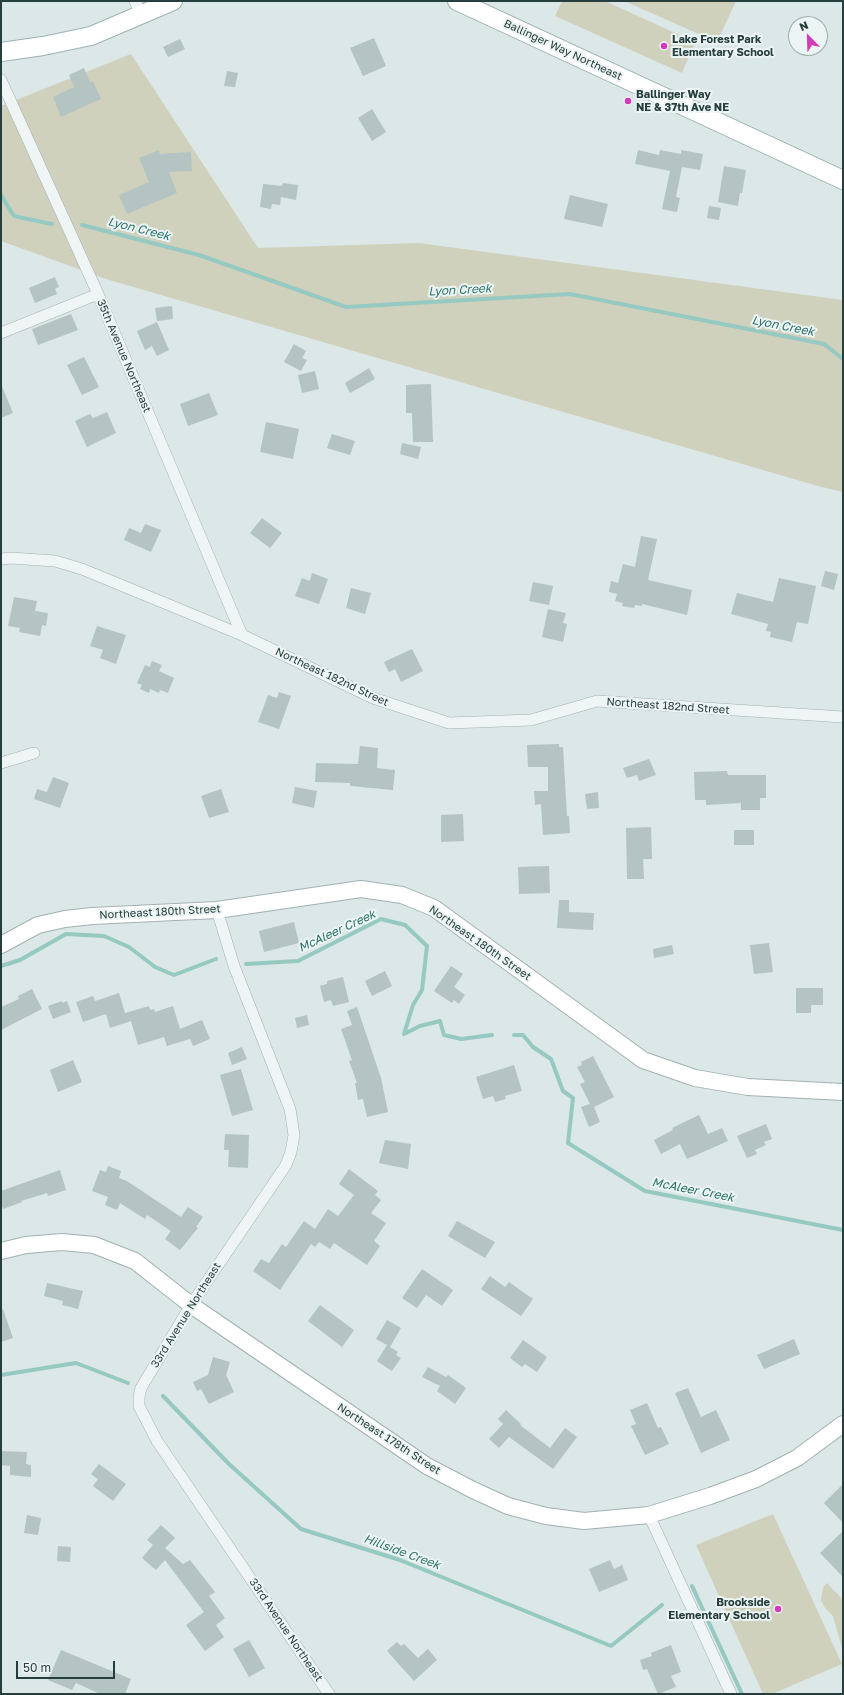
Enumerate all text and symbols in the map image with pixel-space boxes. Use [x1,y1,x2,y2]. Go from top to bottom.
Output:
north arrow [788,16,828,56]
street label: Ballinger Way Northeast [502,17,624,83]
text: N [797,18,810,33]
place label: Lake Forest Park Elementary School [672,33,774,59]
marker: Lake Forest Park Elementary School [659,41,669,51]
place label: Ballinger Way NE & 37th Ave NE [636,88,729,114]
marker: Ballinger Way NE & 37th Ave NE [623,96,633,106]
water label: Lyon Creek [107,214,171,244]
water label: Lyon Creek [428,281,492,299]
street label: 35th Avenue Northeast [94,297,154,415]
water label: Lyon Creek [751,313,815,339]
street label: Northeast 182nd Street [273,645,391,709]
street label: Northeast 182nd Street [606,695,730,717]
street label: Northeast 180th Street [99,902,221,922]
street label: Northeast 180th Street [426,903,534,983]
water label: McAleer Creek [296,907,378,955]
water label: McAleer Creek [651,1175,735,1205]
street label: 33rd Avenue Northeast [148,1260,224,1370]
street label: Northeast 178th Street [335,1401,443,1477]
water label: Hillside Creek [362,1531,442,1573]
street label: 33rd Avenue Northeast [247,1576,325,1684]
place label: Brookside Elementary School [668,1596,770,1622]
marker: Brookside Elementary School [773,1604,783,1614]
scale bar [18,1653,117,1679]
text: 50 m [23,1660,51,1675]

